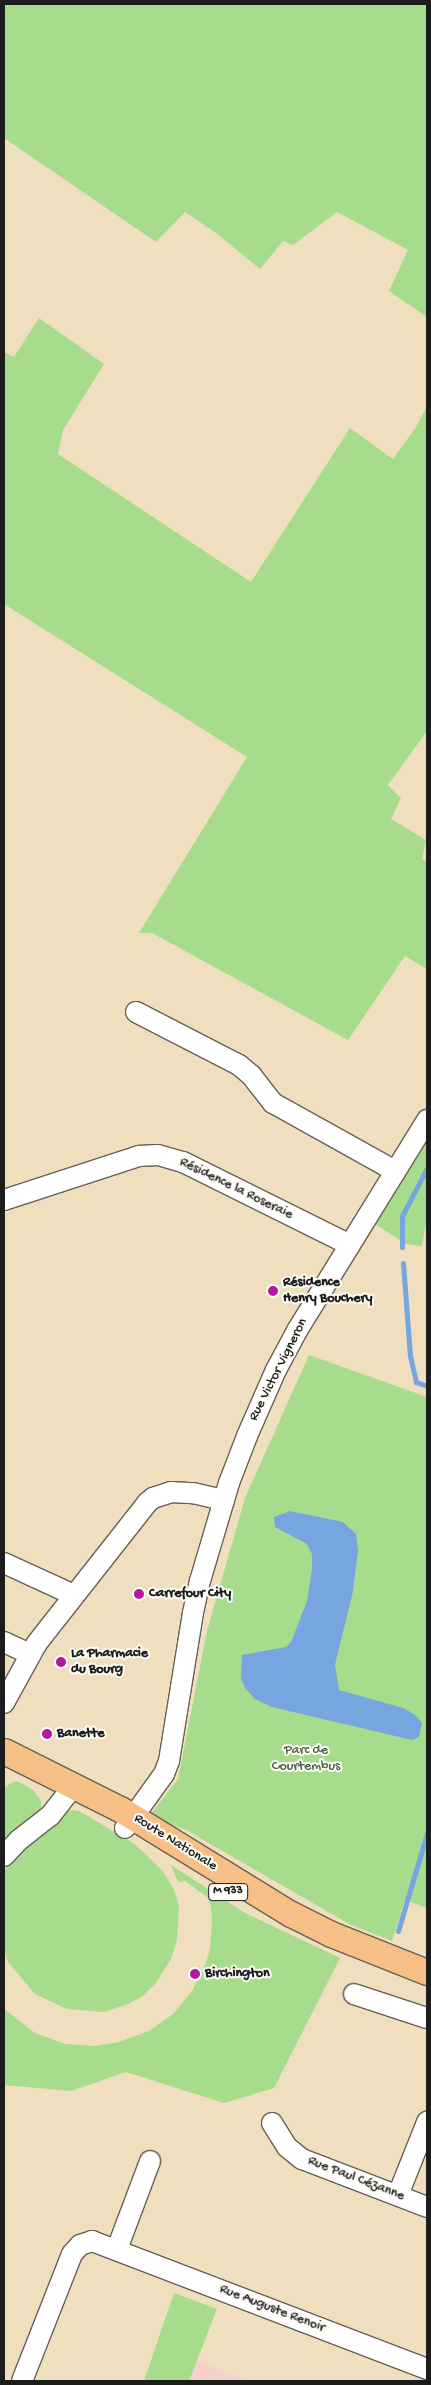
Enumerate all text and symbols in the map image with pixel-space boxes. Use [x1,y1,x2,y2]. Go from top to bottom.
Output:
street label: Résidence la Roseraie [176,1154,296,1224]
place label: Résidence Henry Bouchery [283,1275,372,1308]
marker: Résidence Henry Bouchery [267,1285,279,1297]
street label: Rue Victor Vigneron [246,1316,312,1424]
place label: Carrefour City [149,1586,231,1602]
marker: Carrefour City [133,1588,145,1600]
place label: La Pharmacie du Bourg [71,1646,148,1678]
marker: La Pharmacie du Bourg [55,1656,67,1668]
place label: Banette [57,1726,104,1742]
marker: Banette [41,1728,53,1740]
park label: Parc de Courtembus [272,1743,340,1775]
street label: Route Nationale [130,1811,220,1875]
road number: M 933 [208,1882,248,1901]
place label: Birchington [205,1966,270,1982]
marker: Birchington [189,1968,201,1980]
street label: Rue Paul Cézanne [305,2153,407,2205]
street label: Rue Auguste Renoir [217,2281,327,2337]

